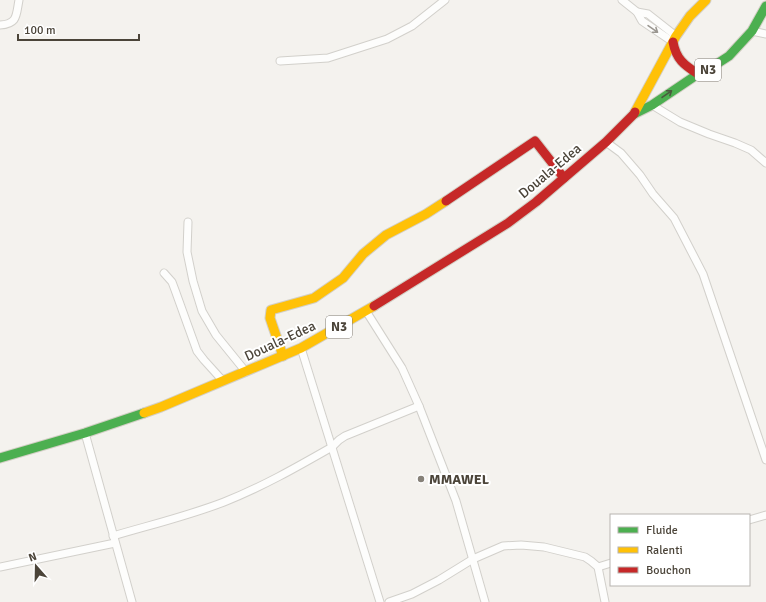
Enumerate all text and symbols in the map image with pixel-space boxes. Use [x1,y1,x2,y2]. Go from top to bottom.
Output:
scale bar [18,16,139,42]
text: 100 m [24,23,56,38]
one-way arrow [648,25,659,33]
road number: N3 [695,59,721,81]
one-way arrow [662,90,673,98]
street label: Douala-Edea [515,140,585,202]
road number: N3 [326,316,352,338]
street label: Douala-Edea [242,317,318,365]
place label: MMAWEL [429,471,490,488]
marker: MMAWEL [416,474,426,484]
legend [610,514,750,586]
text: Fluide [646,523,678,538]
text: Ralenti [646,543,683,558]
north arrow [16,546,56,586]
text: N [27,550,39,564]
text: Bouchon [646,563,691,578]

